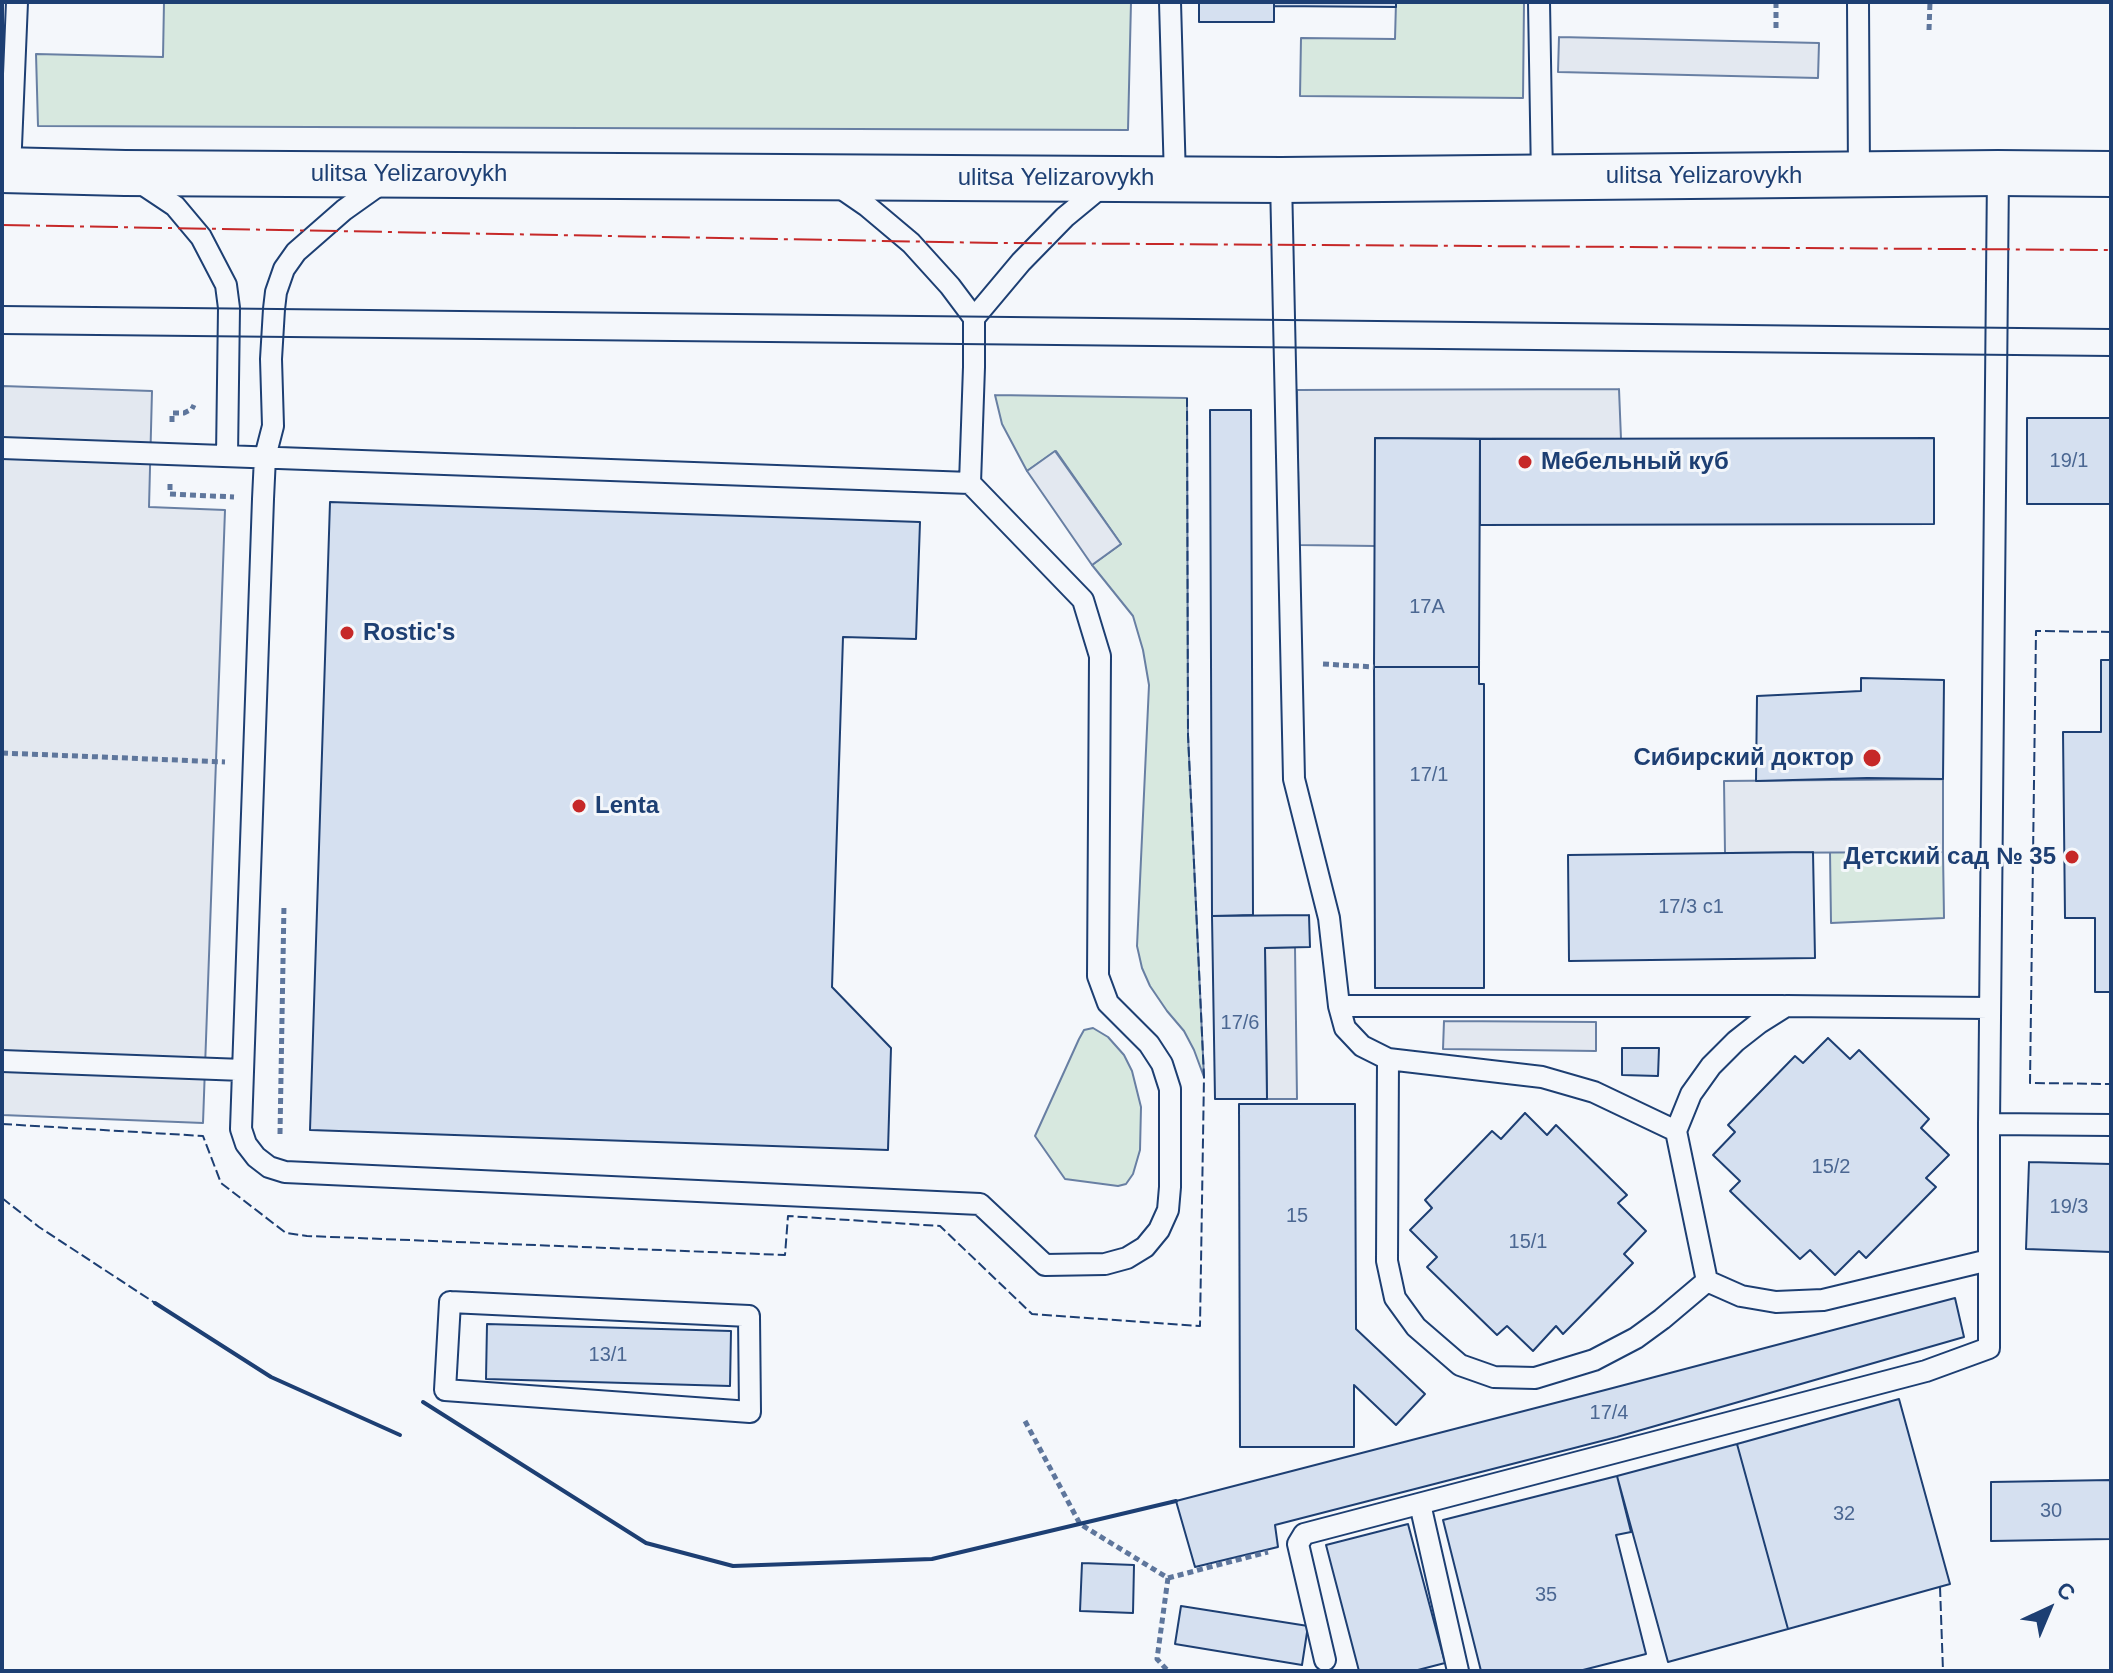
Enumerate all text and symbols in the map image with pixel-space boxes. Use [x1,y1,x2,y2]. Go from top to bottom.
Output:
street label: ulitsa Yelizarovykh [311,160,507,188]
street label: ulitsa Yelizarovykh [1606,162,1802,190]
street label: ulitsa Yelizarovykh [958,164,1154,192]
place label: Мебельный куб [1541,448,1729,476]
house number: 19/1 [2050,449,2088,473]
marker: Мебельный куб [1516,453,1534,471]
house number: 17А [1409,595,1445,619]
place label: Rostic's [363,619,455,647]
marker: Rostic's [338,624,356,642]
place label: Сибирский доктор [1633,744,1854,772]
marker: Сибирский доктор [1861,747,1883,769]
house number: 17/1 [1410,763,1448,787]
place label: Lenta [595,792,659,820]
marker: Lenta [570,797,588,815]
place label: Детский сад № 35 [1844,843,2056,871]
marker: Детский сад № 35 [2063,848,2081,866]
house number: 17/3 с1 [1658,895,1724,919]
house number: 17/6 [1221,1011,1259,1035]
house number: 15/2 [1812,1155,1850,1179]
house number: 19/3 [2050,1195,2088,1219]
house number: 15 [1286,1204,1308,1228]
house number: 15/1 [1509,1230,1547,1254]
house number: 13/1 [589,1343,627,1367]
house number: 17/4 [1590,1401,1628,1425]
house number: 30 [2040,1499,2062,1523]
house number: 32 [1833,1502,1855,1526]
north arrow [2009,1569,2089,1649]
text: С [2052,1577,2080,1606]
house number: 35 [1535,1583,1557,1607]

